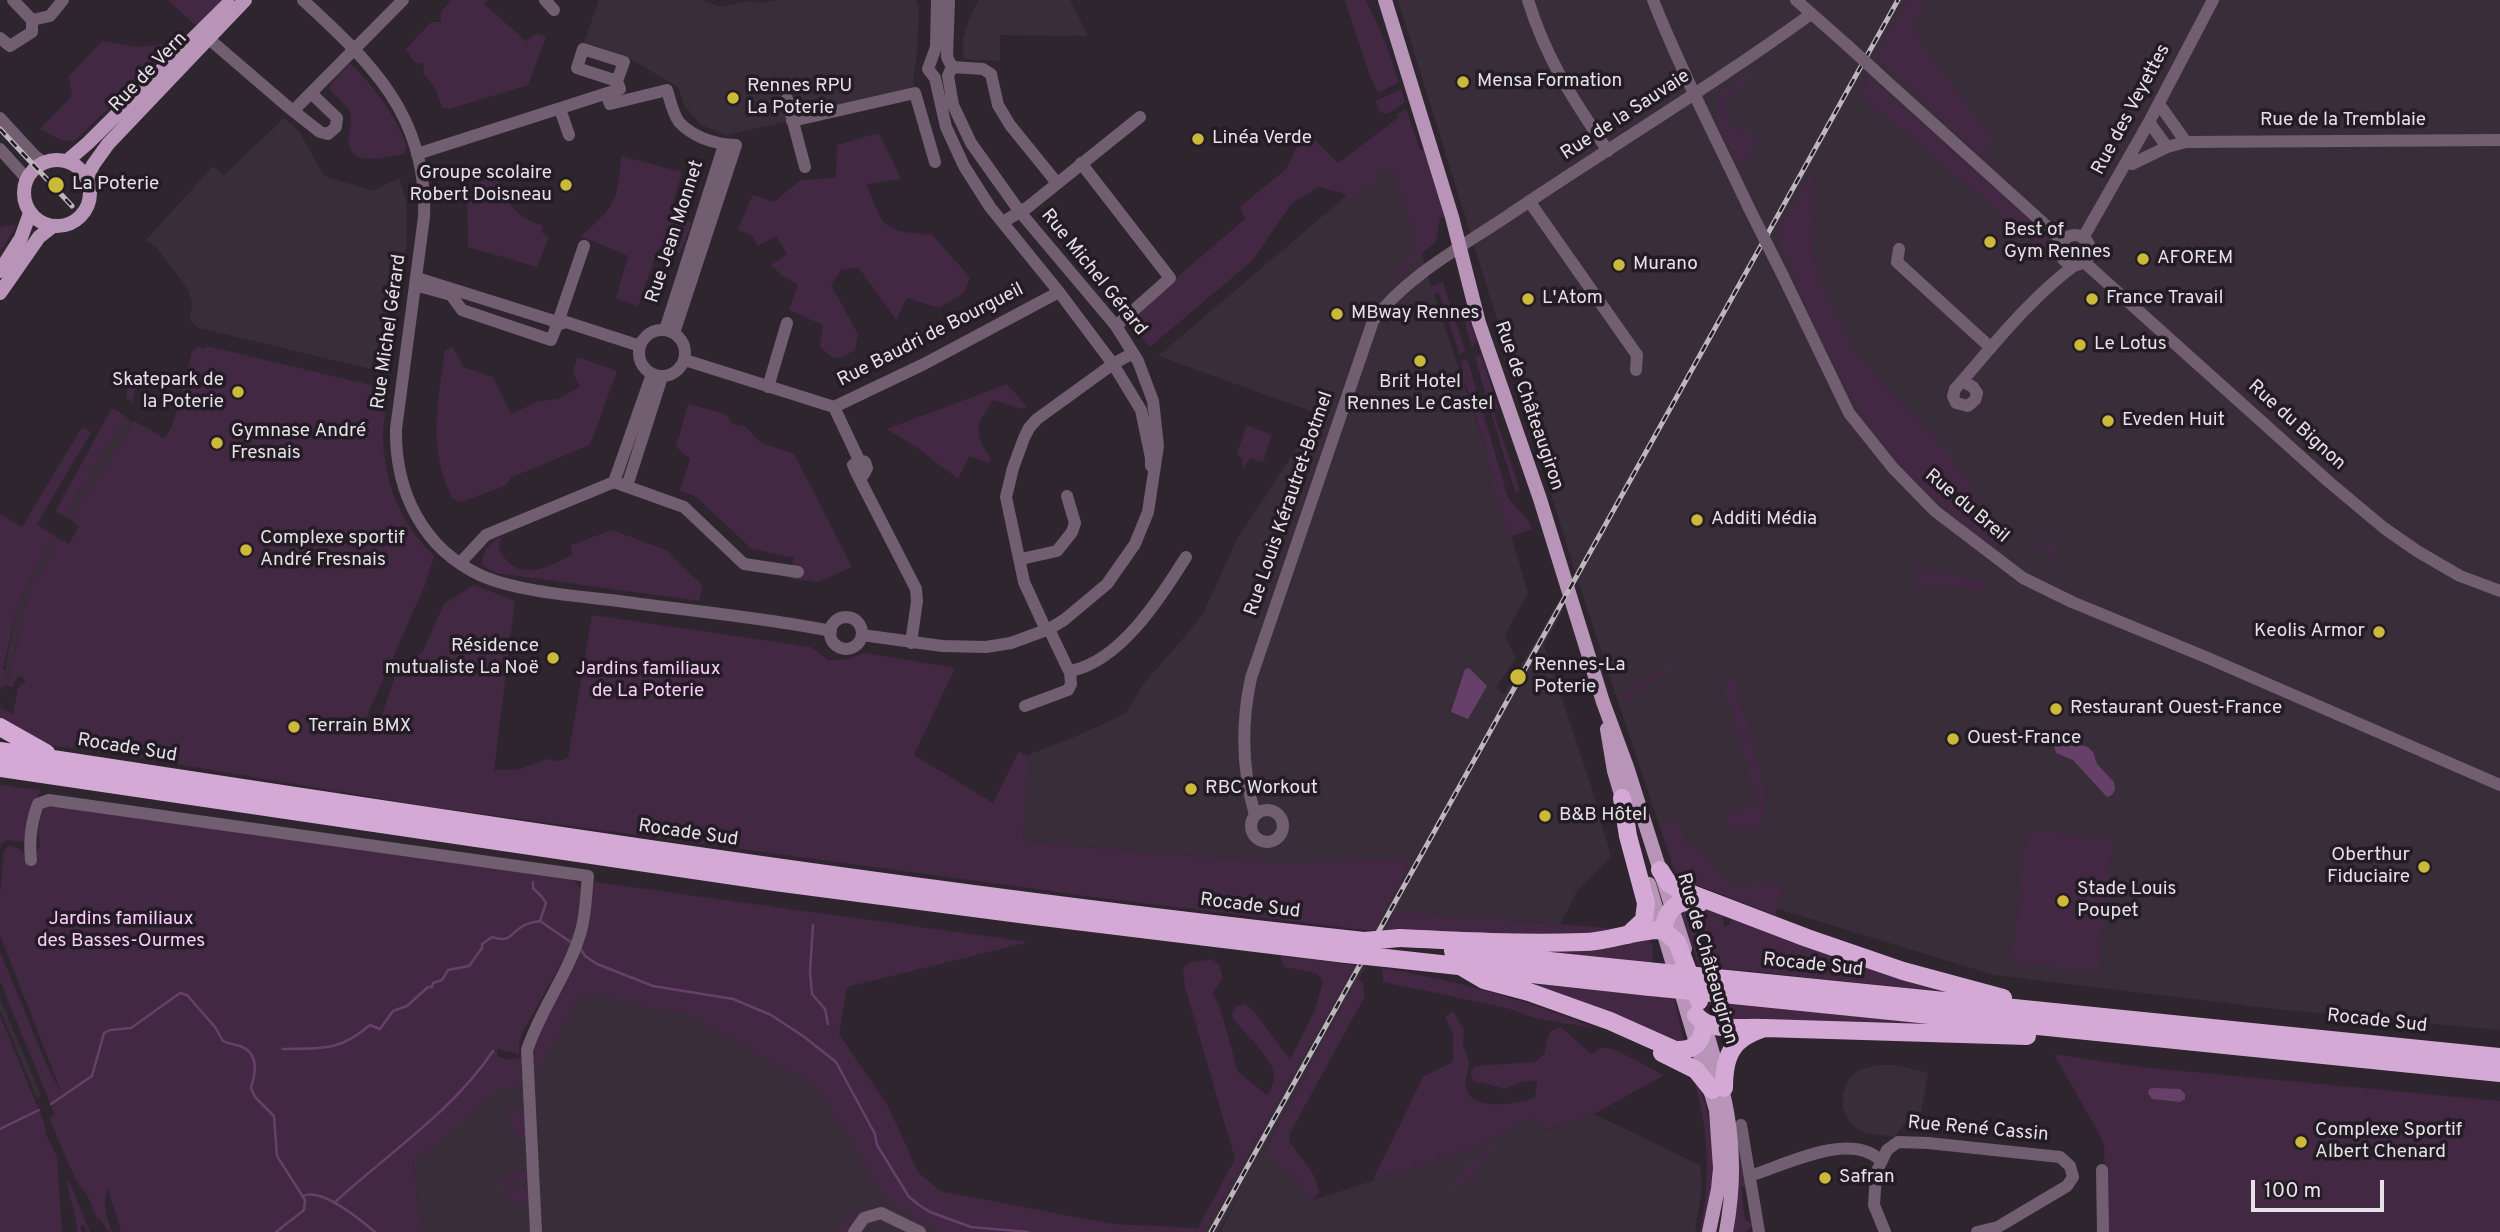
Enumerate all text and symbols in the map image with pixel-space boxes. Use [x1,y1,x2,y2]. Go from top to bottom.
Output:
street label: Rue de Vern [105,28,193,118]
street label: Rue des Veyettes [2088,41,2176,179]
street label: Rue de la Sauvaie [1557,66,1695,166]
place label: Mensa Formation [1477,71,1622,93]
marker: Mensa Formation [1455,74,1471,90]
place label: Rennes RPU La Poterie [747,76,852,120]
marker: Rennes RPU La Poterie [725,90,741,106]
street label: Rue de la Tremblaie [2260,110,2426,132]
place label: Linéa Verde [1212,128,1312,150]
marker: Linéa Verde [1190,131,1206,147]
street label: Rue Jean Monnet [642,158,710,306]
place label: Groupe scolaire Robert Doisneau [410,163,552,207]
place label: La Poterie [72,174,159,196]
marker: La Poterie [46,175,66,195]
marker: Groupe scolaire Robert Doisneau [558,177,574,193]
street label: Rue Michel Gérard [1035,205,1151,341]
place label: Best of Gym Rennes [2004,220,2111,264]
marker: Best of Gym Rennes [1982,234,1998,250]
place label: AFOREM [2157,248,2233,270]
marker: AFOREM [2135,251,2151,267]
street label: Rue Michel Gérard [368,253,412,411]
place label: Murano [1633,254,1698,276]
marker: Murano [1611,257,1627,273]
street label: Rue Baudri de Bourgueil [834,279,1028,393]
place label: L'Atom [1542,288,1603,310]
place label: France Travail [2106,288,2223,310]
marker: L'Atom [1520,291,1536,307]
marker: France Travail [2084,291,2100,307]
place label: MBway Rennes [1351,303,1479,325]
marker: MBway Rennes [1329,306,1345,322]
street label: Rue de Châteaugiron [1488,318,1568,494]
place label: Le Lotus [2094,334,2167,356]
marker: Le Lotus [2072,337,2088,353]
marker: Brit Hotel Rennes Le Castel [1412,353,1428,369]
place label: Skatepark de la Poterie [112,370,224,414]
place label: Brit Hotel Rennes Le Castel [1347,372,1493,416]
street label: Rue du Bignon [2242,376,2350,476]
marker: Skatepark de la Poterie [230,384,246,400]
street label: Rue Louis Kérautret-Botmel [1241,389,1339,619]
place label: Eveden Huit [2122,410,2225,432]
marker: Eveden Huit [2100,413,2116,429]
place label: Gymnase André Fresnais [231,421,366,465]
marker: Gymnase André Fresnais [209,435,225,451]
street label: Rue du Breil [1919,465,2013,549]
place label: Additi Média [1711,509,1817,531]
marker: Additi Média [1689,512,1705,528]
place label: Complexe sportif André Fresnais [260,528,405,572]
marker: Complexe sportif André Fresnais [238,542,254,558]
place label: Keolis Armor [2254,621,2365,643]
marker: Keolis Armor [2371,624,2387,640]
place label: Résidence mutualiste La Noë [385,636,539,680]
marker: Résidence mutualiste La Noë [545,650,561,666]
place label: Rennes-La Poterie [1534,655,1625,699]
park label: Jardins familiaux de La Poterie [576,659,720,703]
marker: Rennes-La Poterie [1508,667,1528,687]
place label: Restaurant Ouest-France [2070,698,2282,720]
marker: Restaurant Ouest-France [2048,701,2064,717]
place label: Terrain BMX [308,716,411,738]
marker: Terrain BMX [286,719,302,735]
place label: Ouest-France [1967,728,2081,750]
street label: Rocade Sud [75,730,179,768]
marker: Ouest-France [1945,731,1961,747]
place label: RBC Workout [1205,778,1318,800]
marker: RBC Workout [1183,781,1199,797]
place label: B&B Hôtel [1559,805,1647,827]
marker: B&B Hôtel [1537,808,1553,824]
street label: Rocade Sud [637,816,739,852]
place label: Oberthur Fiduciaire [2327,845,2410,889]
marker: Oberthur Fiduciaire [2416,859,2432,875]
street label: Rue de Châteaugiron [1671,871,1741,1047]
place label: Stade Louis Poupet [2077,879,2176,923]
street label: Rocade Sud [1199,890,1301,924]
marker: Stade Louis Poupet [2055,893,2071,909]
park label: Jardins familiaux des Basses-Ourmes [37,909,205,953]
street label: Rocade Sud [1762,949,1864,983]
street label: Rocade Sud [2326,1005,2428,1039]
street label: Rue René Cassin [1907,1112,2049,1148]
place label: Complexe Sportif Albert Chenard [2315,1120,2462,1164]
marker: Complexe Sportif Albert Chenard [2293,1134,2309,1150]
scale bar [2255,1166,2388,1210]
place label: Safran [1839,1167,1895,1189]
marker: Safran [1817,1170,1833,1186]
text: 100 m [2264,1178,2321,1205]

